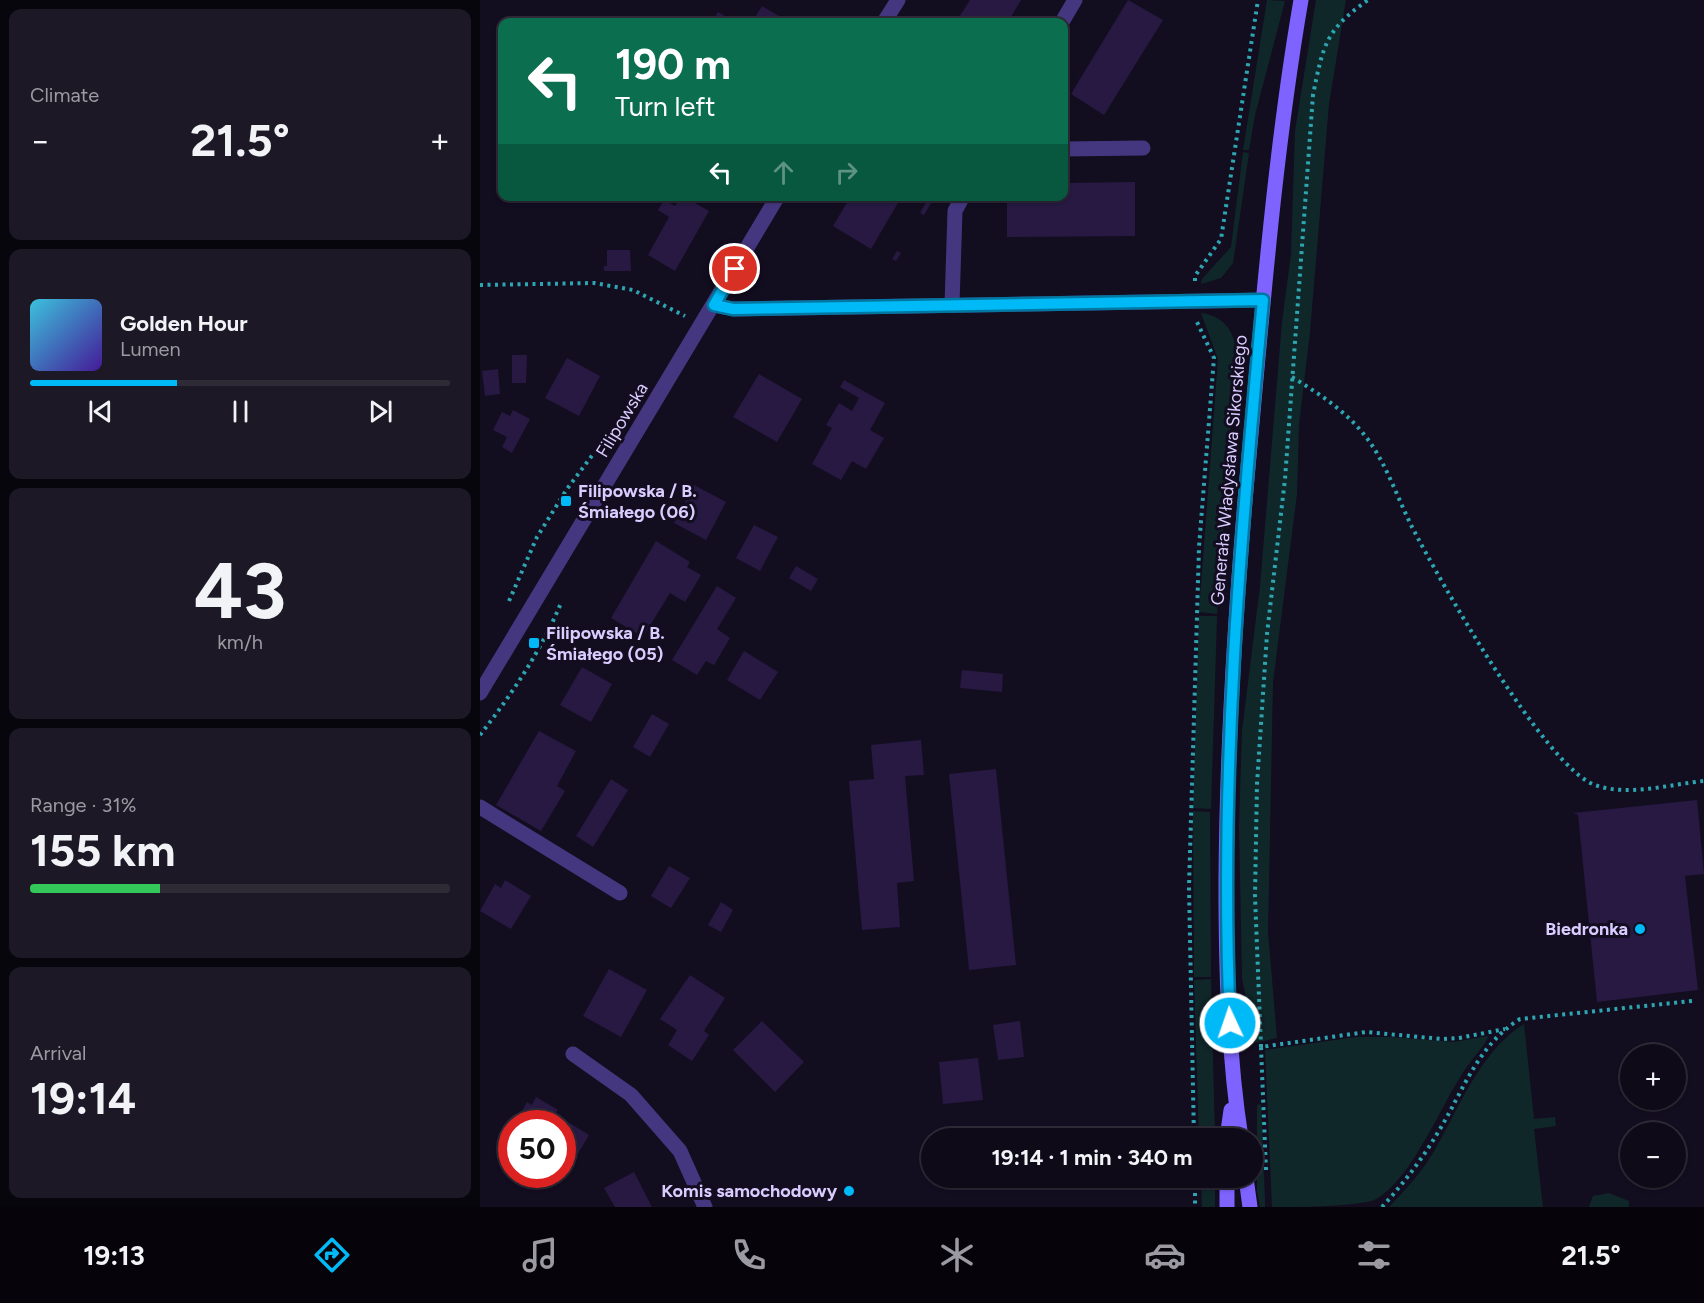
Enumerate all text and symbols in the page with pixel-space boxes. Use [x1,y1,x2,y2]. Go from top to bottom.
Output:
text: 190 m [615,39,731,90]
icon: left [516,42,594,120]
text: Climate [30,83,99,107]
text: Turn left [615,90,715,123]
text: 21.5° [190,113,290,167]
text: − [30,121,51,160]
text: + [429,121,450,160]
icon: left [704,156,737,189]
icon: ahead [767,156,800,189]
icon: right [830,156,863,189]
pin [709,243,760,294]
icon: arrive [718,252,751,285]
text: Golden Hour [120,310,248,337]
street label: Generała Władysława Sikorskiego [1206,334,1252,606]
text: Lumen [120,337,181,361]
street label: Filipowska [591,379,653,461]
icon: previous [84,395,117,428]
icon: pause [224,395,257,428]
icon: next [364,395,397,428]
place label: Filipowska / B. Śmiałego (06) [578,480,697,523]
marker: Filipowska / B. Śmiałego (06) [559,494,573,508]
text: 43 [194,544,286,638]
place label: Filipowska / B. Śmiałego (05) [546,622,665,665]
text: km/h [217,630,263,654]
marker: Filipowska / B. Śmiałego (05) [527,636,541,650]
text: Range · 31% [30,793,136,817]
text: 155 km [30,823,175,877]
place label: Biedronka [1545,918,1628,940]
marker: Biedronka [1633,922,1647,936]
position arrow [1198,991,1262,1055]
text: Arrival [30,1041,86,1065]
map controls [1620,1044,1686,1188]
button: + [1620,1044,1686,1110]
text: 19:14 [30,1071,136,1125]
speed limit sign: 50 [498,1110,576,1188]
button: − [1620,1122,1686,1188]
text: 19:14 · 1 min · 340 m [991,1144,1193,1171]
place label: Komis samochodowy [661,1180,838,1202]
marker: Komis samochodowy [842,1184,856,1198]
icon: directions [311,1234,353,1276]
icon: music [519,1234,561,1276]
icon: phone [728,1234,770,1276]
icon: climate [936,1234,978,1276]
icon: car [1144,1234,1186,1276]
icon: filters [1353,1234,1395,1276]
text: 19:13 [83,1239,145,1272]
text: 21.5° [1561,1239,1621,1272]

